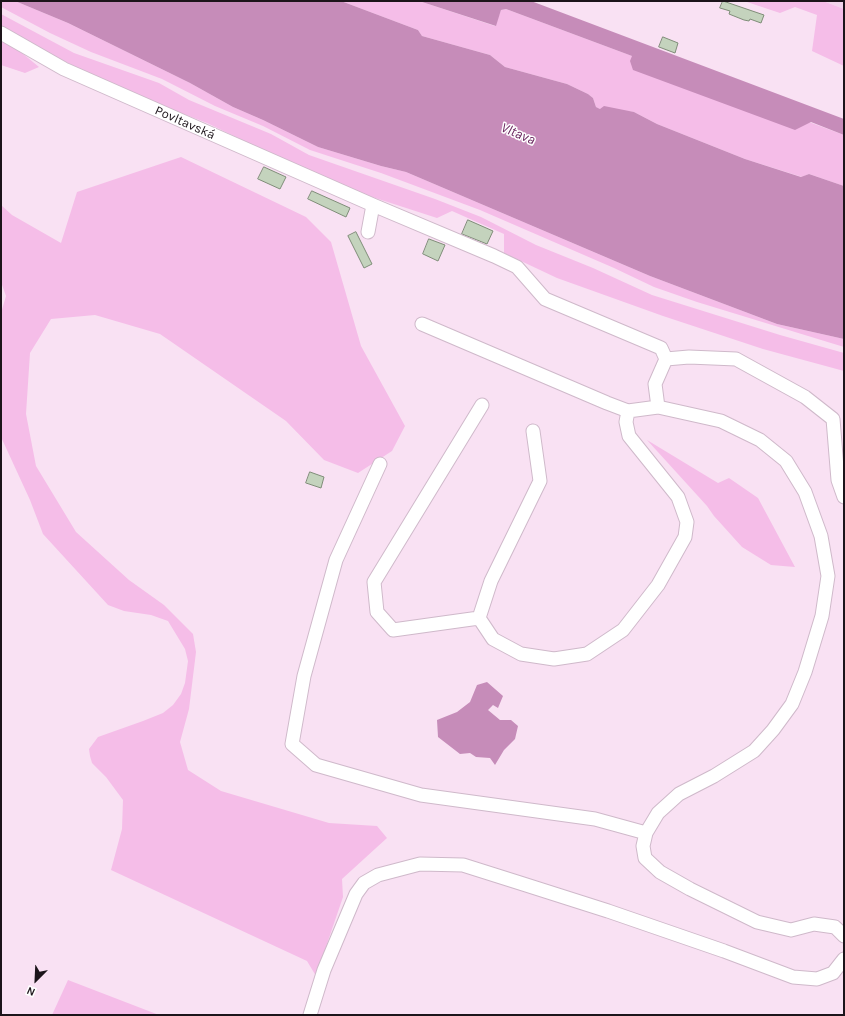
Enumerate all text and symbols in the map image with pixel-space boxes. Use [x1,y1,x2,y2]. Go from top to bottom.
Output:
street label: Povltavská [152,103,218,143]
water label: Vltava [498,119,538,149]
north arrow [16,960,56,1000]
text: N [25,984,37,999]

